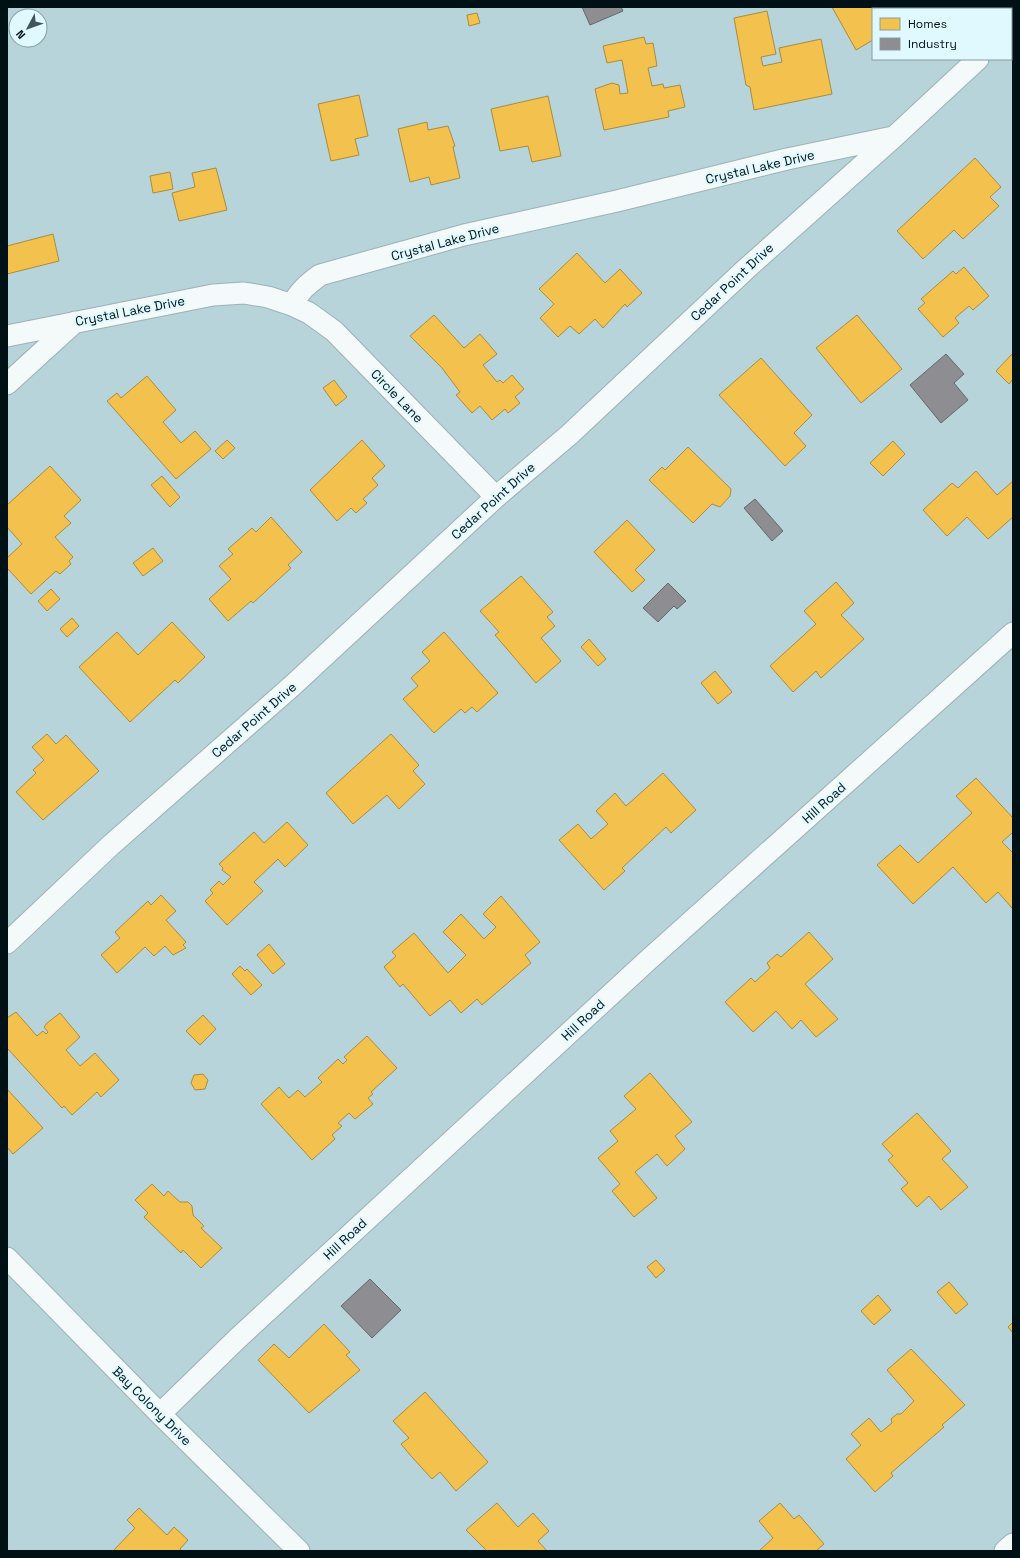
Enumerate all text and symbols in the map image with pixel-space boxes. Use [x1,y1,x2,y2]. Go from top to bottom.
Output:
north arrow [8,8,48,48]
legend [872,8,1012,60]
text: Homes [908,16,947,32]
text: N [13,27,28,42]
text: Industry [908,36,957,52]
street label: Crystal Lake Drive [704,146,816,188]
street label: Crystal Lake Drive [389,219,501,265]
street label: Cedar Point Drive [687,239,777,325]
street label: Crystal Lake Drive [74,292,186,330]
street label: Circle Lane [367,365,427,427]
street label: Cedar Point Drive [447,459,539,543]
street label: Cedar Point Drive [208,678,300,762]
street label: Hill Road [798,779,850,827]
street label: Hill Road [558,996,608,1044]
street label: Hill Road [320,1215,370,1263]
street label: Bay Colony Drive [109,1363,195,1449]

